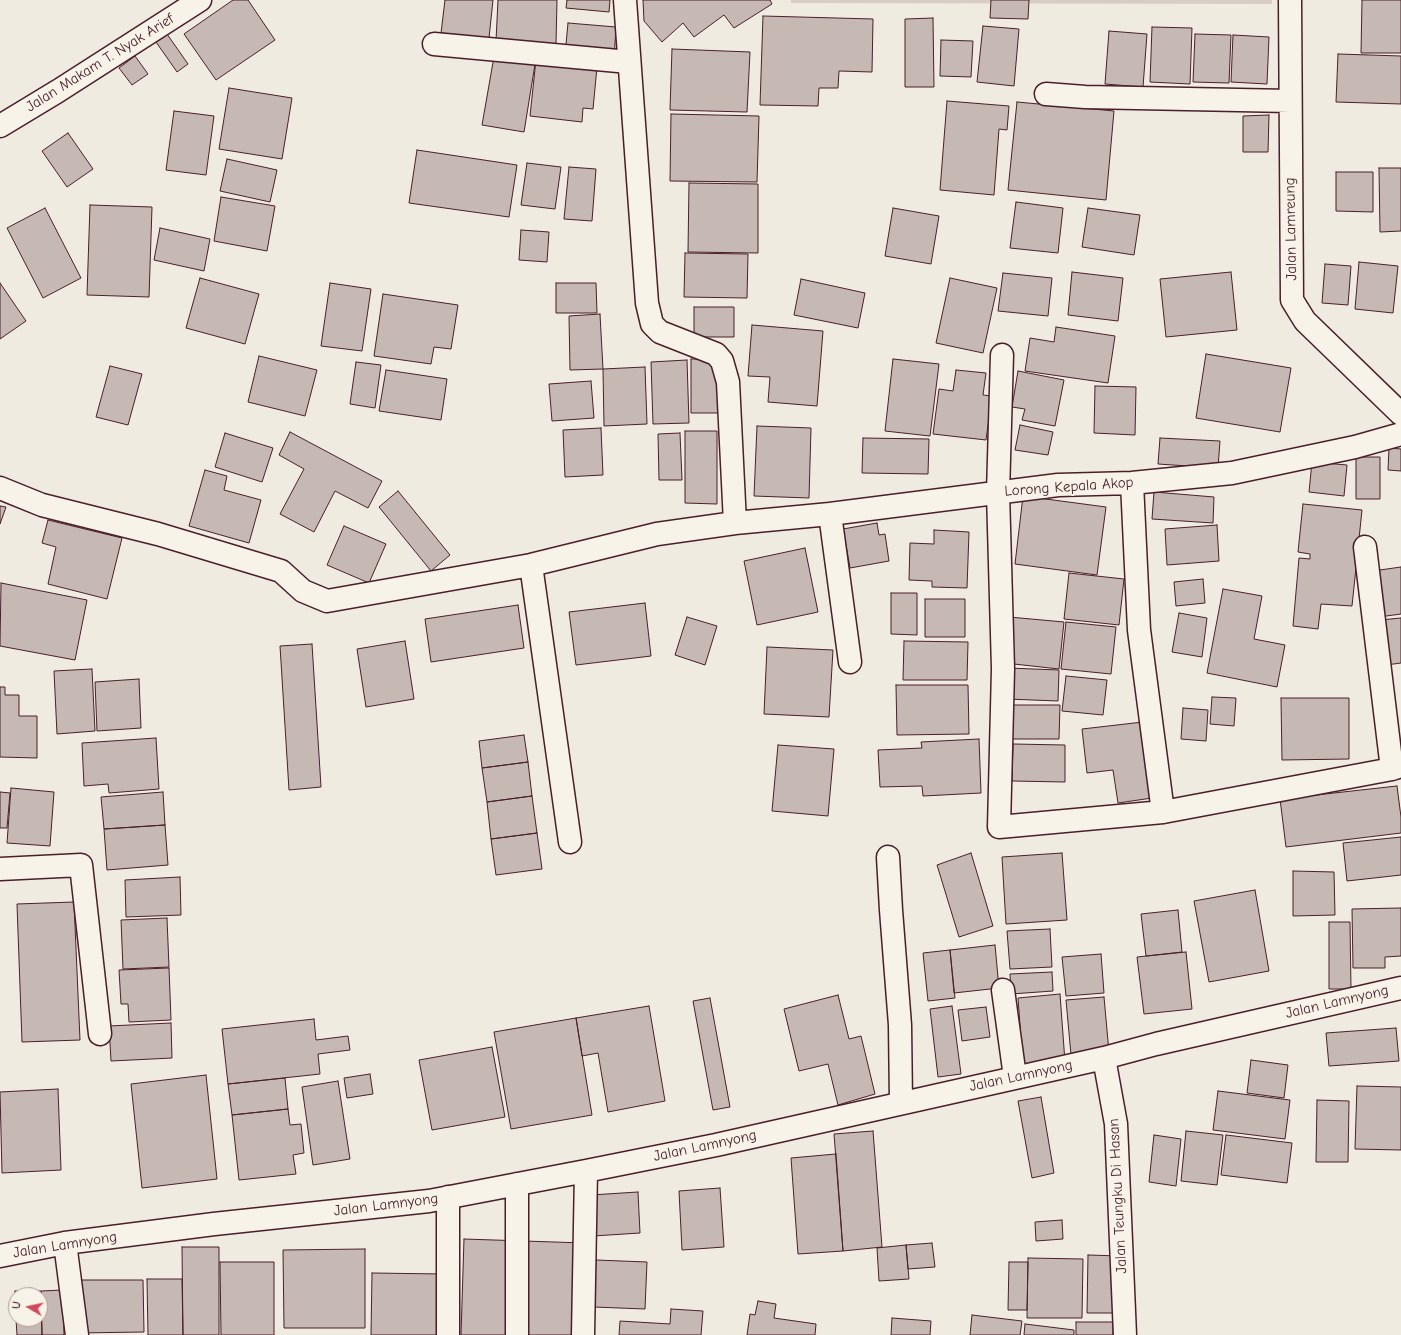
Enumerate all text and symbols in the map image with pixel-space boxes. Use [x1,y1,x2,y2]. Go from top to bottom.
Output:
street label: Jalan Makam T. Nyak Arief [23,10,177,116]
street label: Jalan Lamreung [1281,177,1301,281]
street label: Lorong Kepala Akop [1004,474,1134,500]
street label: Jalan Lamnyong [1284,981,1390,1023]
street label: Jalan Lamnyong [968,1056,1074,1096]
street label: Jalan Teungku Di Hasan [1105,1118,1131,1274]
street label: Jalan Lamnyong [652,1126,758,1166]
street label: Jalan Lamnyong [333,1190,439,1220]
street label: Jalan Lamnyong [12,1228,118,1262]
north arrow [8,1287,48,1327]
text: U [10,1301,24,1310]

